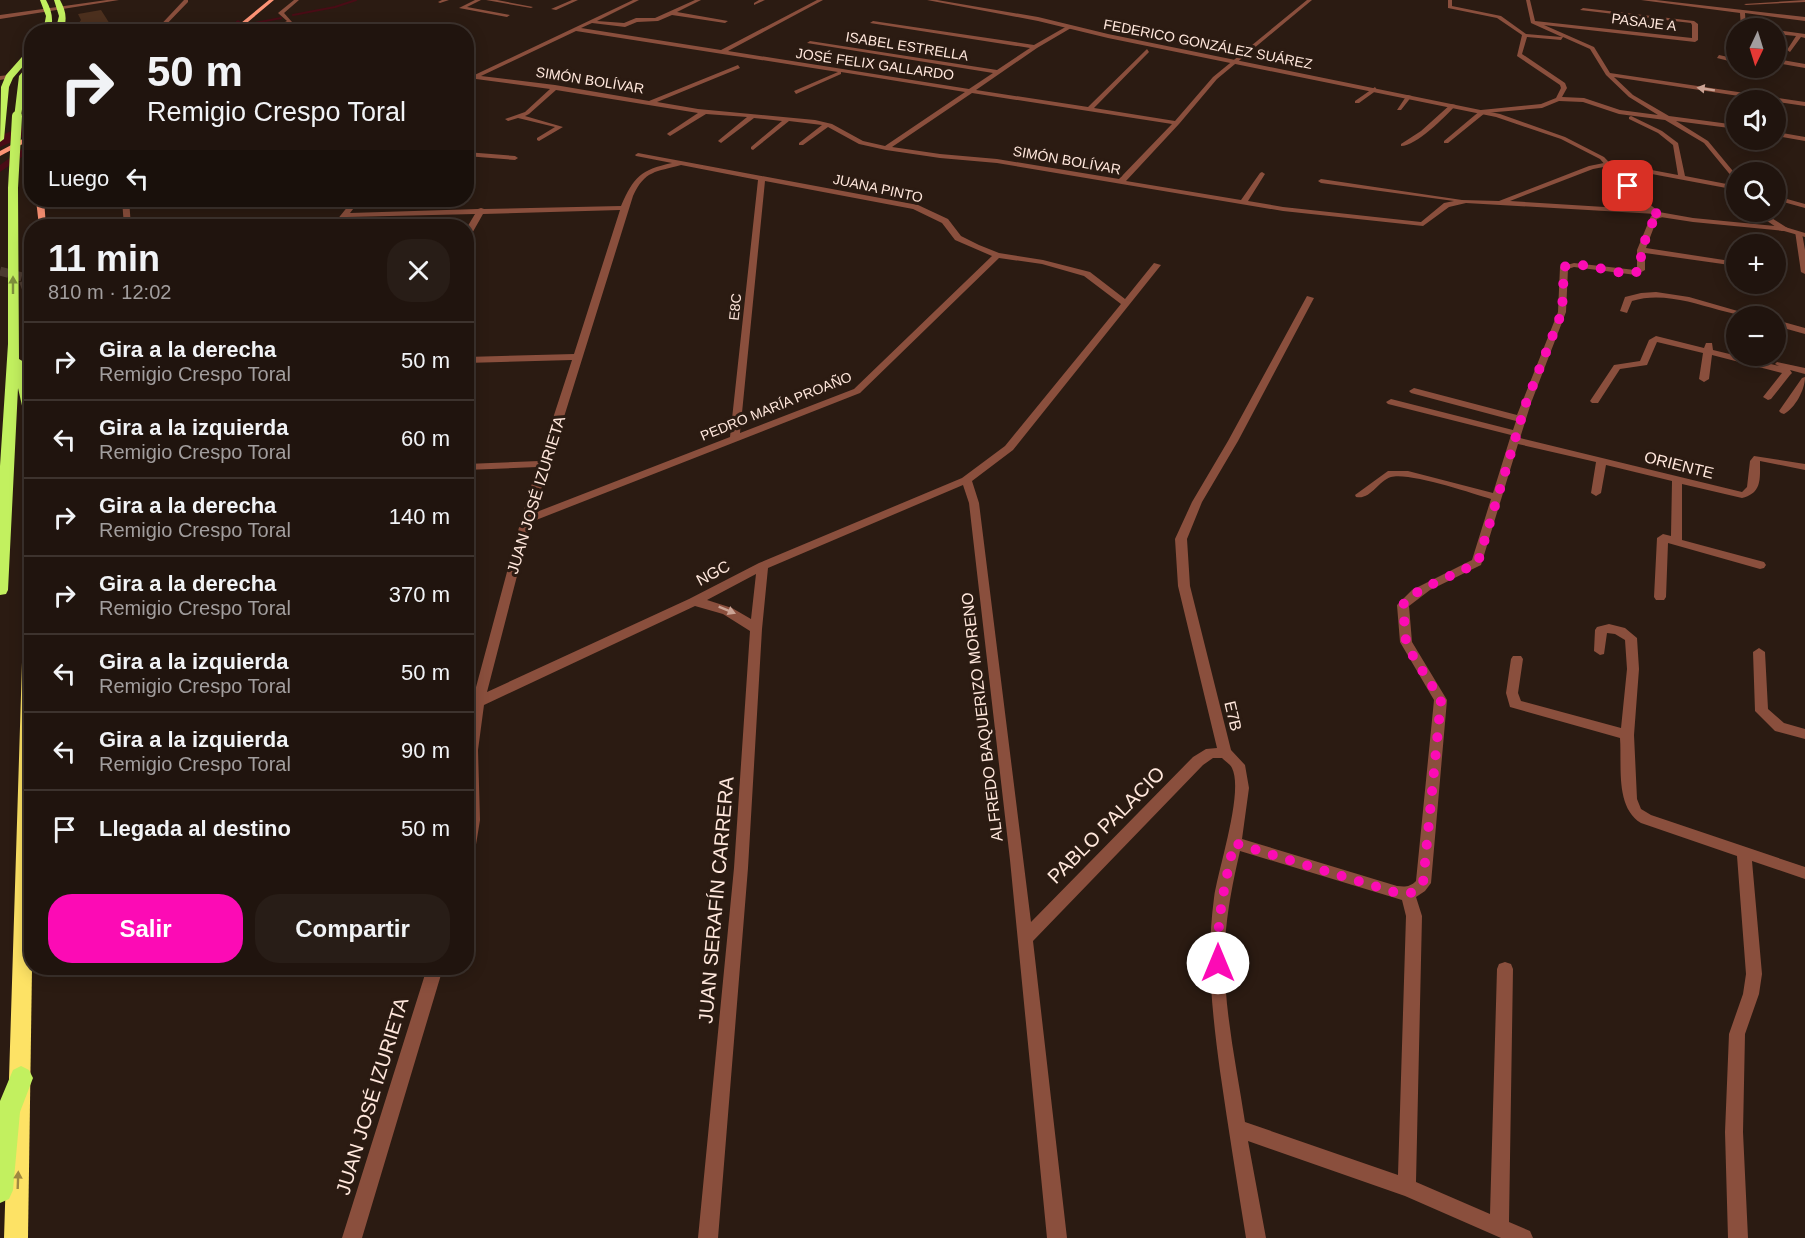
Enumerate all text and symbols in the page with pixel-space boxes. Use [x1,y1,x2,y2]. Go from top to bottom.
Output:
street label: PASAJE A [1611,10,1678,34]
street label: FEDERICO GONZÁLEZ SUÁREZ [1102,16,1314,72]
north arrow [1726,18,1786,78]
map controls [1726,18,1786,366]
street label: ISABEL ESTRELLA [845,28,970,64]
street label: JOSÉ FELIX GALLARDO [795,45,955,83]
icon: right [48,48,126,126]
text: 50 m [147,48,243,95]
street label: SIMÓN BOLÍVAR [535,64,645,96]
one-way arrow [1696,84,1715,93]
button: sound [1726,90,1786,150]
text: Remigio Crespo Toral [147,97,406,127]
street label: SIMÓN BOLÍVAR [1012,143,1122,177]
pin [1602,160,1653,211]
icon: left [121,162,154,195]
button: search [1726,162,1786,222]
text: Luego [48,166,109,191]
icon: arrive [1611,169,1644,202]
street label: JUANA PINTO [832,171,925,205]
button: + [1726,234,1786,294]
text: 11 min [48,238,160,279]
button: close [387,239,450,302]
one-way arrow [8,276,18,295]
text: 810 m · 12:02 [48,281,171,303]
street label: E8C [726,293,744,321]
button: − [1726,306,1786,366]
text: Gira a la derecha [99,337,276,362]
icon: right [48,345,81,378]
text: 50 m [401,348,450,373]
text: Remigio Crespo Toral [99,363,291,385]
street label: PEDRO MARÍA PROAÑO [698,368,854,444]
street label: JUAN JOSÉ IZURIETA [503,413,568,576]
text: Gira a la izquierda [99,415,289,440]
icon: left [48,423,81,456]
text: 60 m [401,426,450,451]
text: Remigio Crespo Toral [99,441,291,463]
street label: ORIENTE [1642,448,1716,482]
text: Gira a la derecha [99,493,276,518]
icon: right [48,501,81,534]
text: 140 m [389,504,450,529]
text: Remigio Crespo Toral [99,519,291,541]
street label: NGC [693,557,733,589]
text: Gira a la derecha [99,571,276,596]
icon: right [48,579,81,612]
text: 370 m [389,582,450,607]
street label: ALFREDO BAQUERIZO MORENO [958,592,1006,842]
text: Remigio Crespo Toral [99,597,291,619]
one-way arrow [718,606,736,615]
text: Gira a la izquierda [99,649,289,674]
icon: left [48,657,81,690]
text: 50 m [401,660,450,685]
text: Remigio Crespo Toral [99,675,291,697]
street label: E7B [1221,699,1245,733]
text: Gira a la izquierda [99,727,289,752]
icon: left [48,735,81,768]
text: 90 m [401,738,450,763]
text: Remigio Crespo Toral [99,753,291,775]
street label: PABLO PALACIO [1043,762,1169,888]
street label: JUAN SERAFÍN CARRERA [694,775,738,1024]
icon: arrive [48,813,81,846]
text: Llegada al destino [99,816,291,841]
text: 50 m [401,816,450,841]
button: Salir [48,894,243,963]
button: Compartir [255,894,450,963]
position arrow [1186,931,1250,995]
street label: JUAN JOSÉ IZURIETA [331,994,413,1197]
one-way arrow [13,1170,22,1189]

